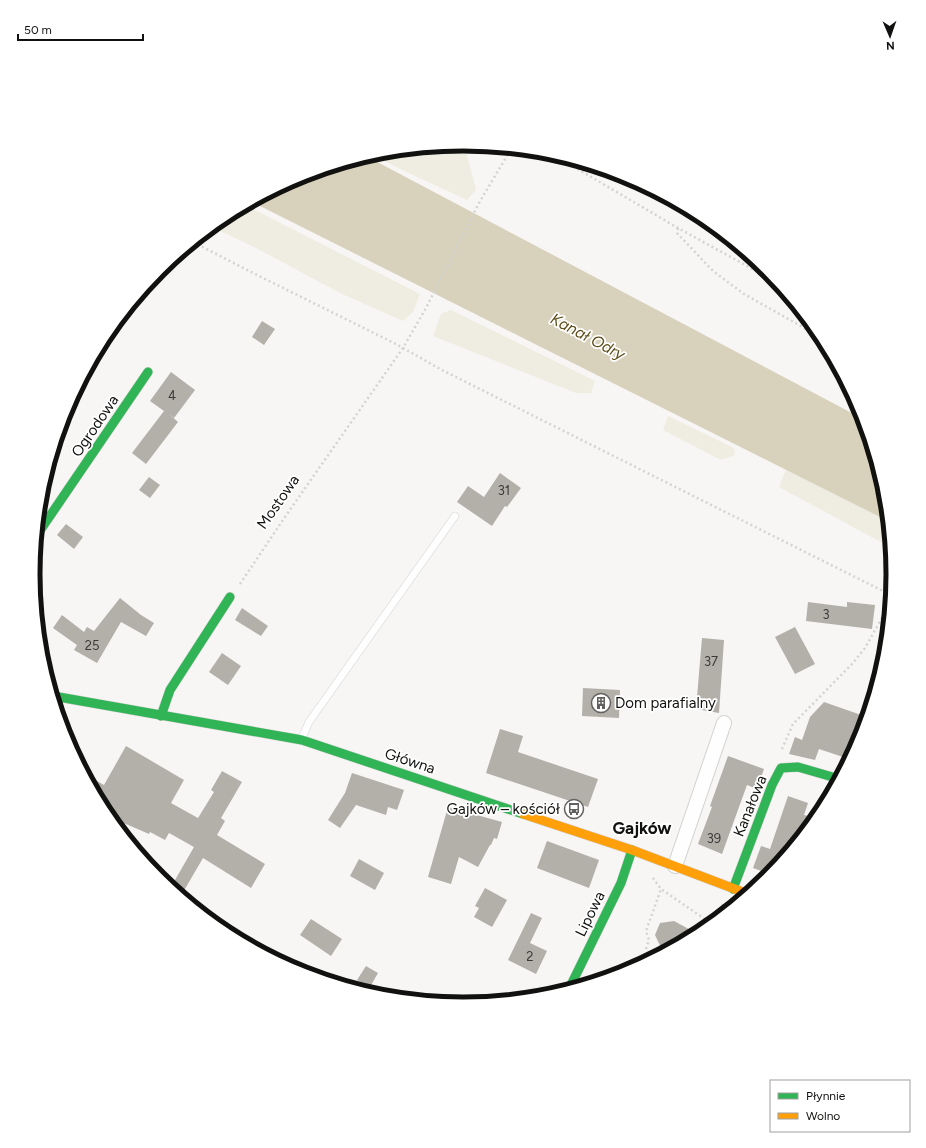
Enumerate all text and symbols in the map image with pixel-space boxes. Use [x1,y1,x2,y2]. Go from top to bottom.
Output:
scale bar [18,16,143,42]
north arrow [870,16,910,56]
text: 50 m [24,23,52,37]
text: N [886,39,895,52]
water label: Kanał Odry [547,309,629,364]
house number: 4 [168,388,176,403]
street label: Ogrodowa [68,392,122,460]
street label: Mostowa [253,472,303,532]
house number: 31 [498,483,510,498]
house number: 3 [822,607,830,622]
house number: 25 [85,638,99,653]
house number: 37 [704,654,718,669]
building icon: Dom parafialny [590,692,612,714]
place label: Dom parafialny [615,694,716,712]
street label: Główna [383,744,437,778]
street label: Kanałowa [730,773,770,839]
bus stop icon: Gajków – kościół [563,798,585,820]
place label: Gajków – kościół [446,800,560,818]
district label: Gajków [612,818,672,838]
house number: 39 [707,831,721,846]
street label: Lipowa [571,889,609,939]
house number: 2 [526,949,534,964]
legend [770,1080,910,1132]
text: Płynnie [806,1089,846,1103]
text: Wolno [806,1109,840,1123]

